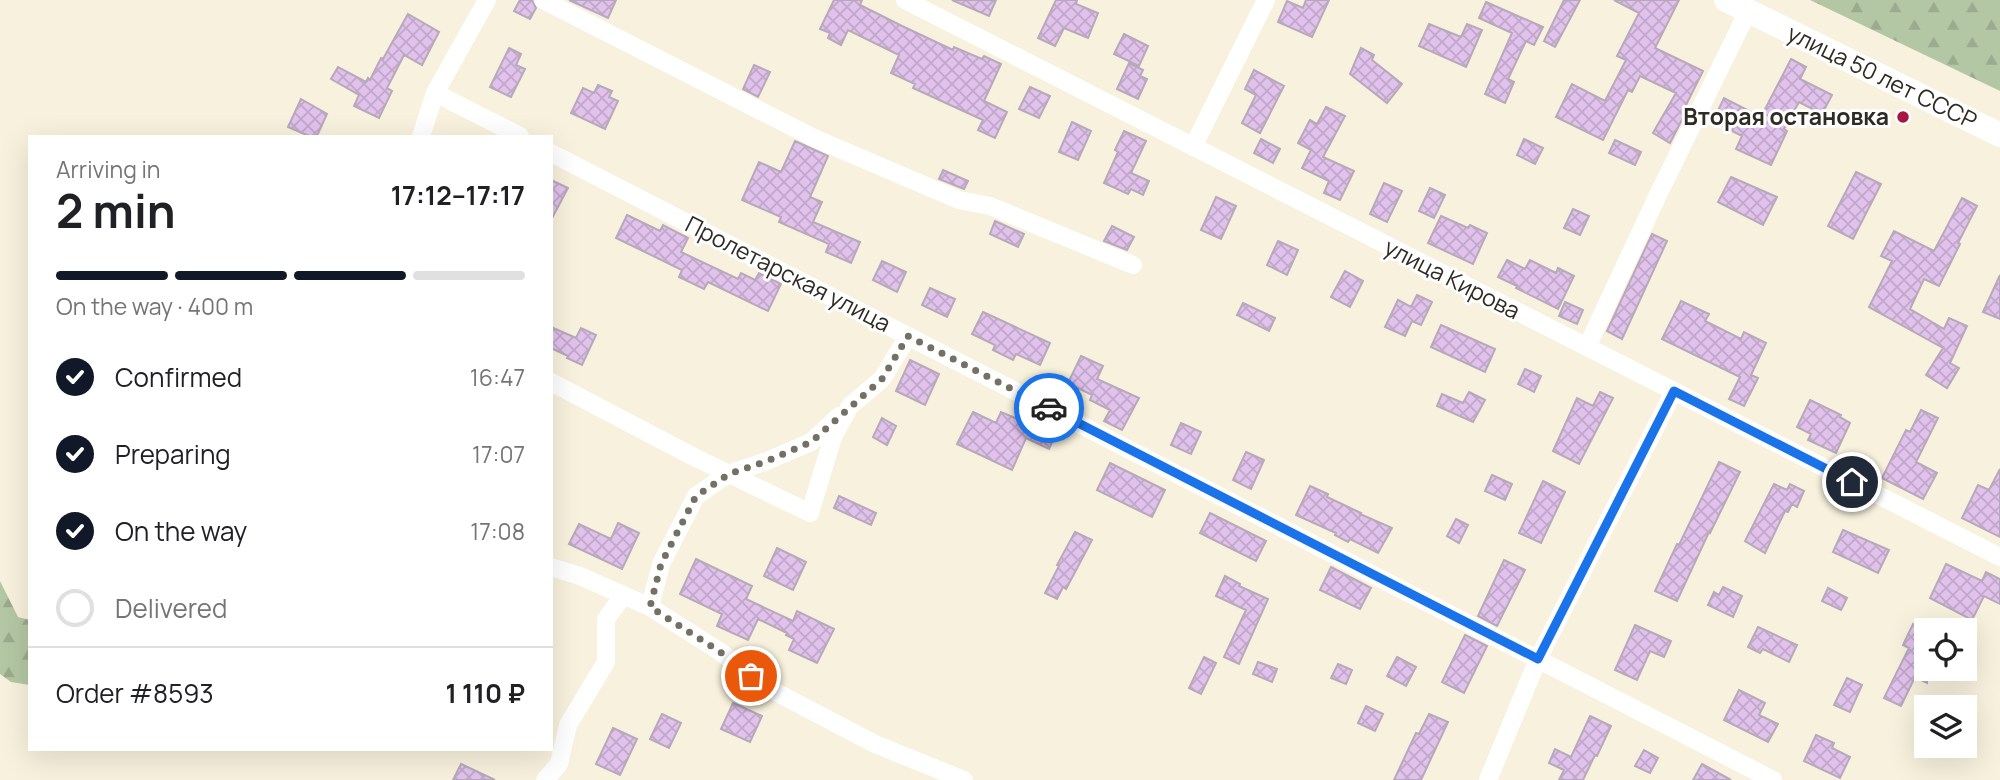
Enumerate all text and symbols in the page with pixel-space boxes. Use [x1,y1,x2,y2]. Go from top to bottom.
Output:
street label: улица 50 лет СССР [1782,16,1983,136]
place label: Вторая остановка [1683,100,1889,132]
marker: Вторая остановка [1895,109,1911,125]
text: Arriving in [56,153,161,185]
text: 17:12–17:17 [391,177,525,213]
text: 2 min [56,179,176,242]
street label: Пролетарская улица [680,207,897,339]
street label: улица Кирова [1379,230,1526,326]
text: On the way · 400 m [56,290,253,322]
icon: check [56,358,94,396]
text: Confirmed [115,359,242,395]
text: 16:47 [470,361,525,393]
courier [1014,373,1084,443]
icon: car [1030,389,1068,427]
icon: check [56,435,94,473]
text: Preparing [115,436,231,472]
text: 17:07 [472,438,525,470]
pin [1822,452,1882,512]
icon: home [1833,463,1871,501]
icon: check [56,512,94,550]
text: On the way [115,513,247,549]
text: 17:08 [470,515,525,547]
text: Delivered [115,590,227,626]
map controls [1914,618,1977,758]
button: locate [1914,618,1977,681]
pin [721,646,781,706]
icon: bag [732,657,770,695]
text: Order #8593 [56,675,214,711]
text: 1 110 ₽ [446,675,525,711]
button: layers [1914,695,1977,758]

